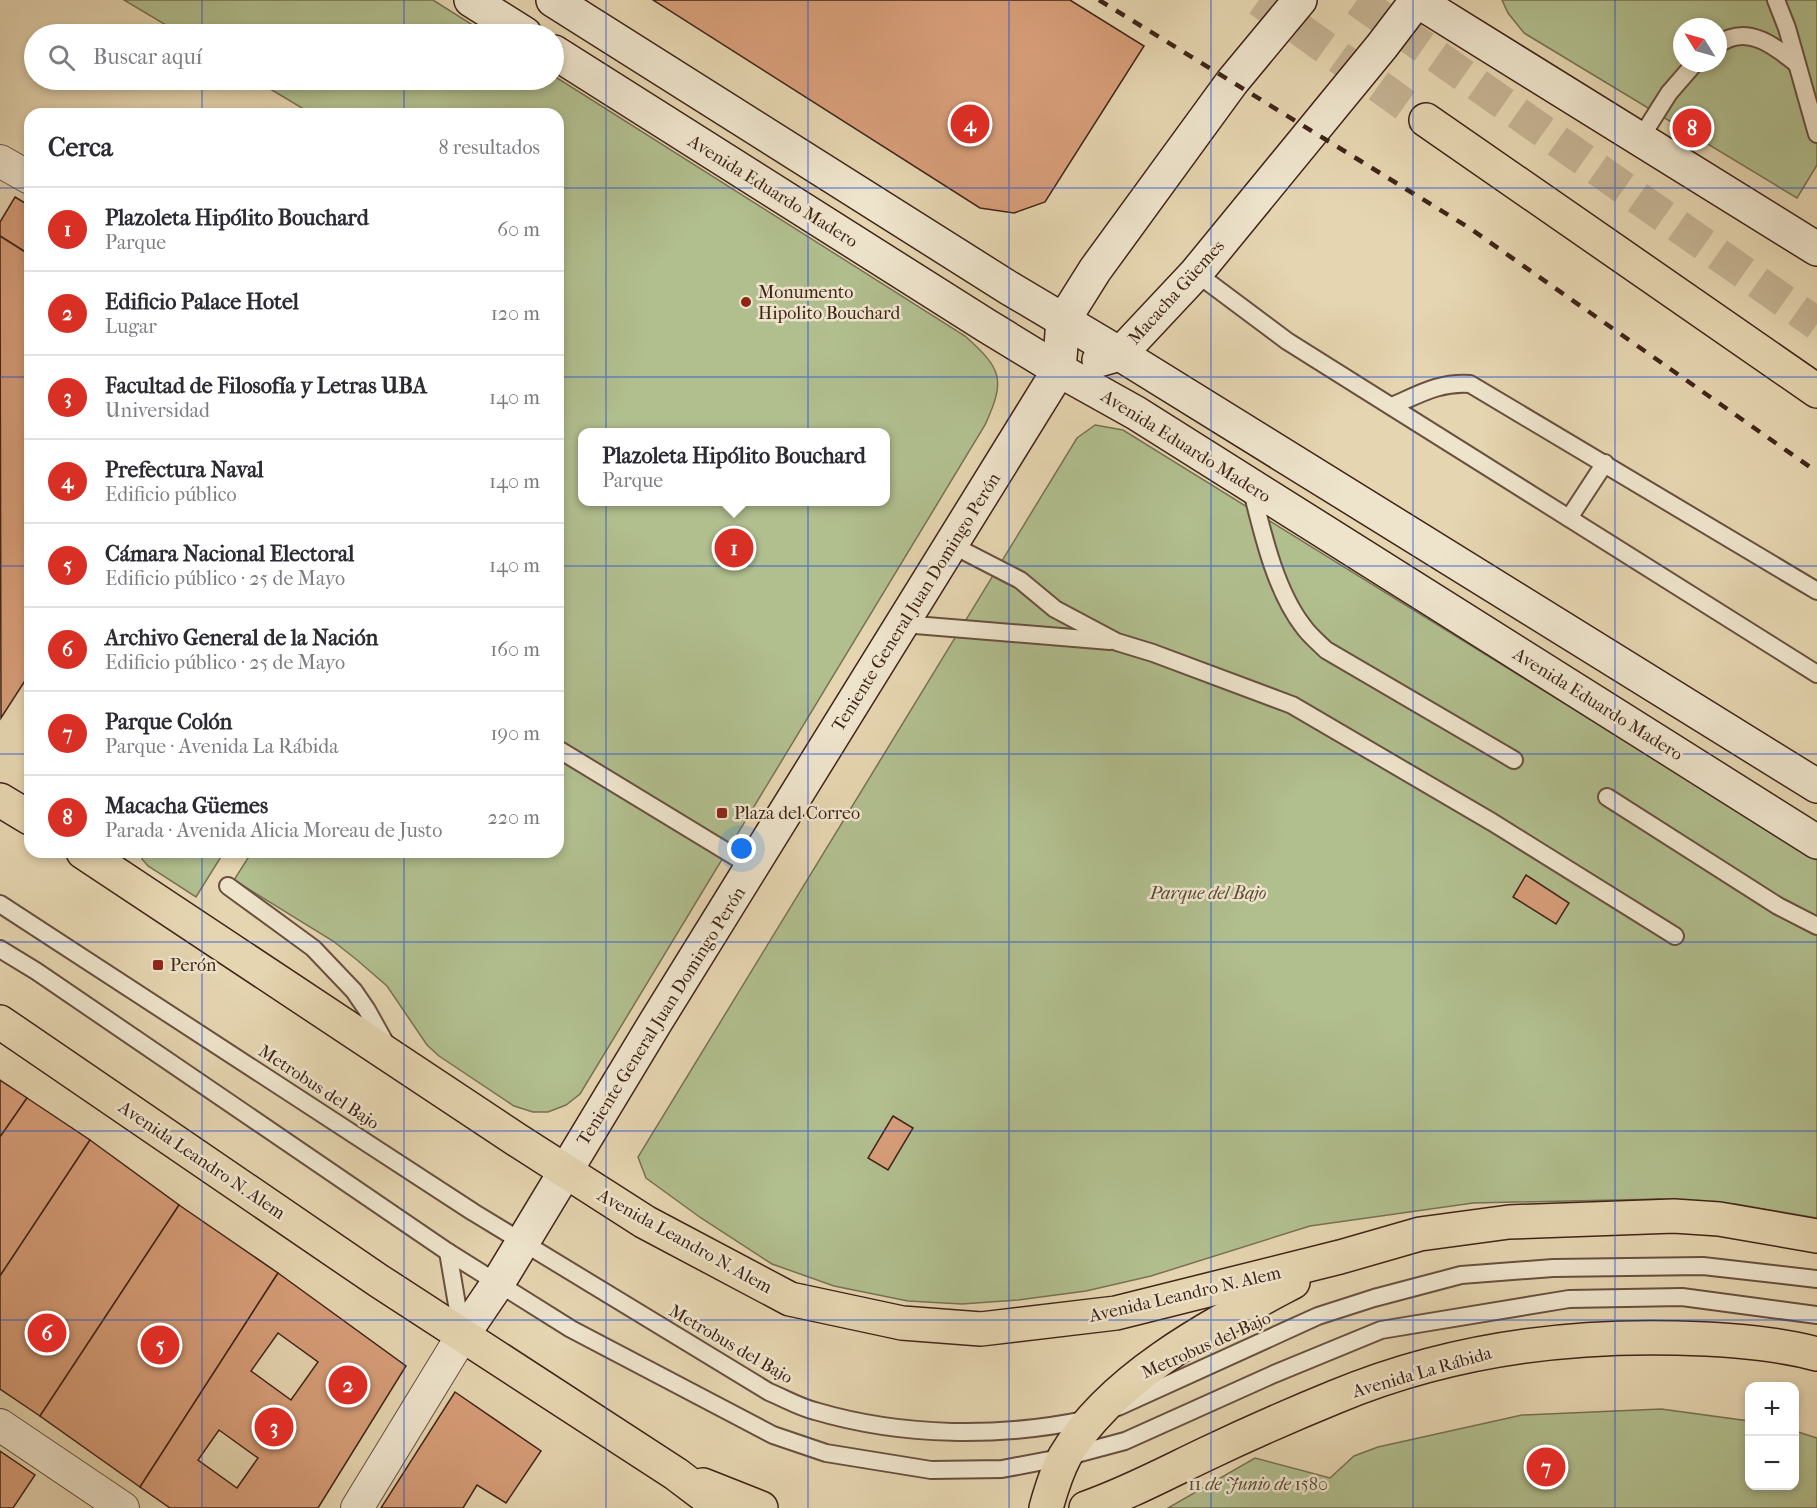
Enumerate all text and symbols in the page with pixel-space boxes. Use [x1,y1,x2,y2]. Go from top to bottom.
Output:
north arrow [1673,18,1727,72]
search box [24,24,564,90]
icon: search [45,41,78,74]
text: Buscar aquí [93,44,202,70]
pin: 4 [950,102,990,146]
pin: 8 [1672,106,1712,150]
street label: Avenida Eduardo Madero [683,130,861,252]
text: Cerca [48,132,113,163]
text: 8 resultados [438,136,540,159]
text: Plazoleta Hipólito Bouchard [105,205,369,231]
text: 1 [64,218,71,241]
text: 60 m [497,218,540,241]
text: Parque [105,231,166,254]
street label: Macacha Güemes [1124,235,1229,349]
place label: Monumento Hipolito Bouchard [758,282,900,324]
text: Edificio Palace Hotel [105,289,299,315]
marker: Monumento Hipolito Bouchard [739,295,753,309]
text: 2 [62,302,73,325]
text: 120 m [491,302,540,325]
text: Lugar [105,315,157,338]
text: Facultad de Filosofía y Letras UBA [105,373,427,399]
street label: Avenida Eduardo Madero [1096,385,1274,507]
text: 3 [63,386,72,409]
text: 140 m [489,386,540,409]
text: Universidad [105,399,210,422]
popup [578,428,890,506]
text: Plazoleta Hipólito Bouchard [602,443,866,469]
text: Prefectura Naval [105,457,264,483]
text: Parque [602,469,663,492]
street label: Teniente General Juan Domingo Perón [828,469,1005,735]
text: 4 [62,470,73,493]
text: 140 m [489,470,540,493]
text: Edificio público [105,483,237,506]
pin: 1 [714,526,754,570]
text: Cámara Nacional Electoral [105,541,354,567]
text: 5 [63,554,72,577]
text: 140 m [489,554,540,577]
text: Edificio público · 25 de Mayo [105,567,345,590]
text: Archivo General de la Nación [105,625,378,651]
text: 6 [62,638,73,661]
text: 160 m [490,638,540,661]
street label: Avenida Eduardo Madero [1508,643,1686,765]
text: Edificio público · 25 de Mayo [105,651,345,674]
text: Parque Colón [105,709,232,735]
text: 7 [63,722,72,745]
text: 190 m [490,722,540,745]
text: Parque · Avenida La Rábida [105,735,339,758]
text: Macacha Güemes [105,793,268,819]
place label: Plaza del Correo [734,803,860,824]
text: 8 [62,806,73,829]
text: 220 m [487,806,540,829]
marker: Plaza del Correo [715,806,729,820]
text: Parada · Avenida Alicia Moreau de Justo [105,819,442,842]
your location [727,834,756,863]
street label: Teniente General Juan Domingo Perón [573,883,750,1149]
park label: Parque del Bajo [1149,883,1266,904]
place label: Perón [170,955,217,976]
marker: Perón [151,958,165,972]
street label: Metrobus del Bajo [255,1041,383,1134]
street label: Avenida Leandro N. Alem [114,1096,289,1224]
street label: Avenida Leandro N. Alem [593,1184,776,1298]
street label: Avenida Leandro N. Alem [1086,1262,1283,1327]
street label: Metrobus del Bajo [665,1300,796,1388]
street label: Metrobus del Bajo [1138,1308,1274,1383]
pin: 6 [28,1310,66,1356]
pin: 5 [140,1322,180,1368]
street label: Avenida La Rábida [1349,1342,1495,1403]
pin: 2 [328,1362,368,1408]
map controls [1745,1382,1799,1490]
button: + [1745,1382,1799,1436]
pin: 3 [254,1404,294,1450]
button: − [1745,1436,1799,1490]
pin: 7 [1526,1444,1566,1490]
park label: 11 de Junio de 1580 [1188,1474,1328,1495]

